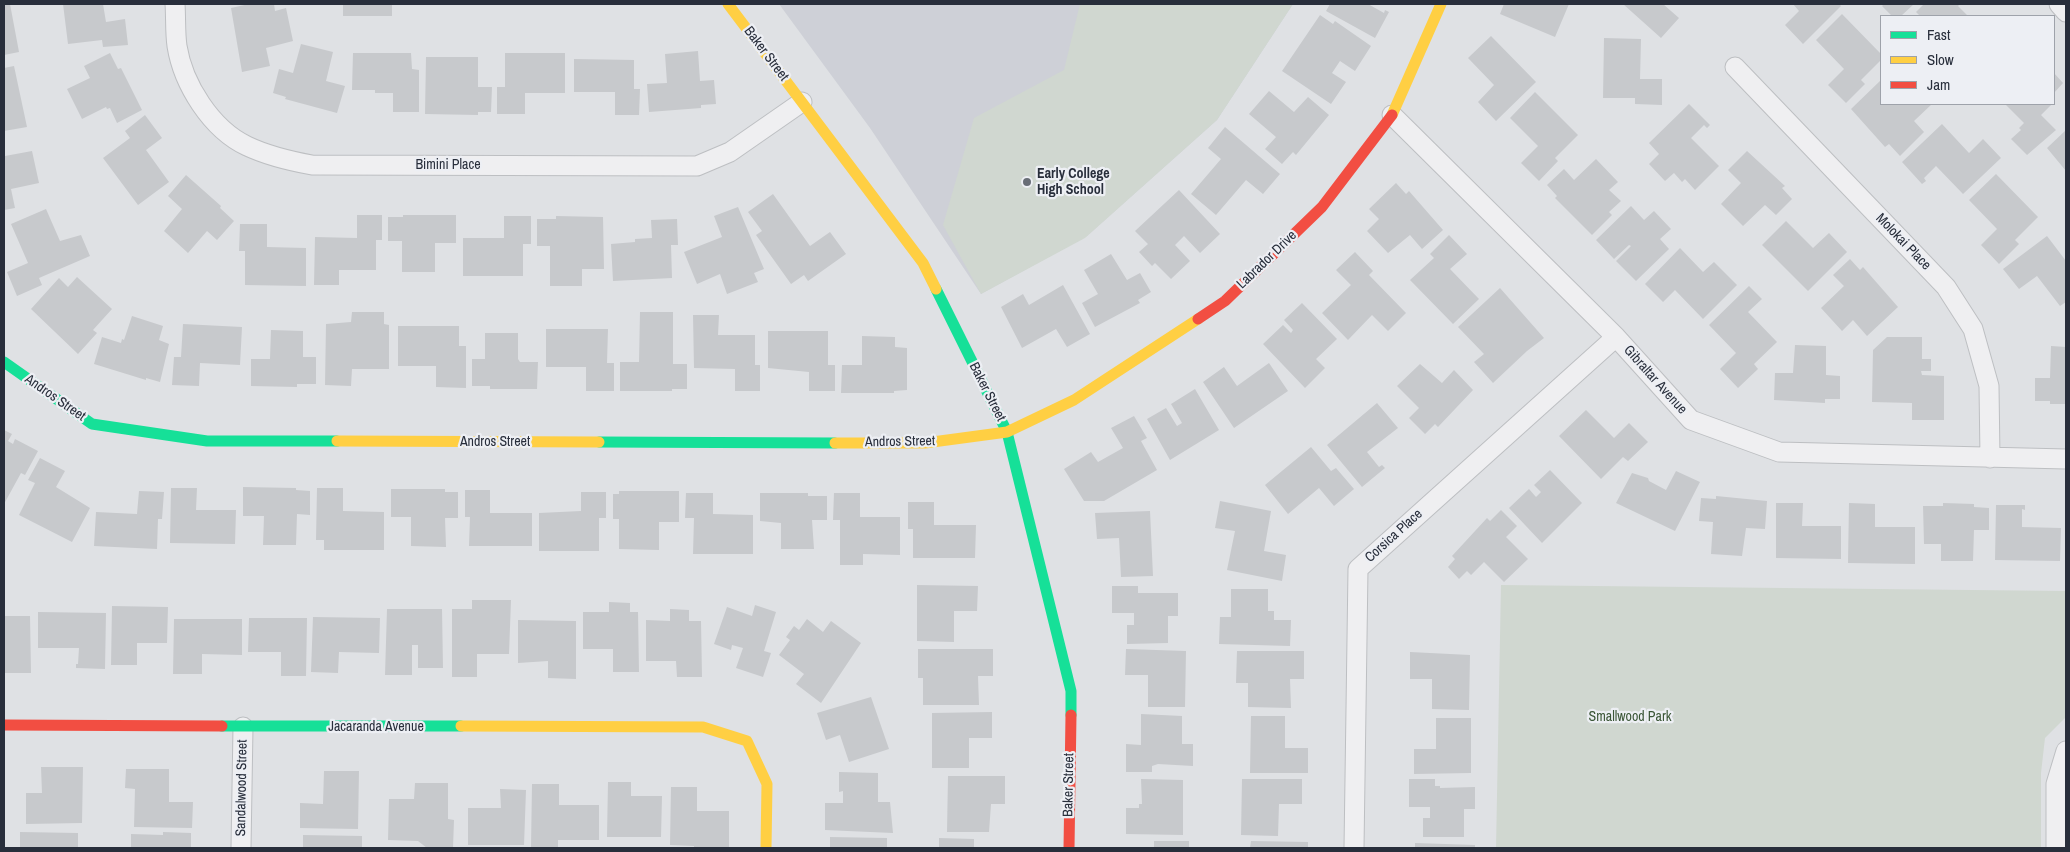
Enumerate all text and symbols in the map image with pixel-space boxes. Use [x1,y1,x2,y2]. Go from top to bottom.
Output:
legend [1880,15,2055,105]
street label: Baker Street [740,23,792,85]
text: Fast [1927,24,1950,45]
text: Slow [1927,49,1954,70]
text: Jam [1927,74,1950,95]
street label: Bimini Place [415,157,481,173]
place label: Early College High School [1037,166,1110,198]
marker: Early College High School [1021,176,1033,188]
street label: Molokai Place [1872,210,1934,274]
street label: Labrador Drive [1234,227,1300,293]
street label: Gibraltar Avenue [1620,342,1690,418]
street label: Baker Street [965,360,1009,424]
street label: Andros Street [21,371,89,425]
street label: Andros Street [865,433,935,451]
street label: Andros Street [460,434,530,450]
street label: Corsica Place [1362,506,1426,566]
park label: Smallwood Park [1589,709,1671,725]
street label: Jacaranda Avenue [328,719,424,735]
street label: Sandalwood Street [233,739,251,837]
street label: Baker Street [1060,753,1078,817]

